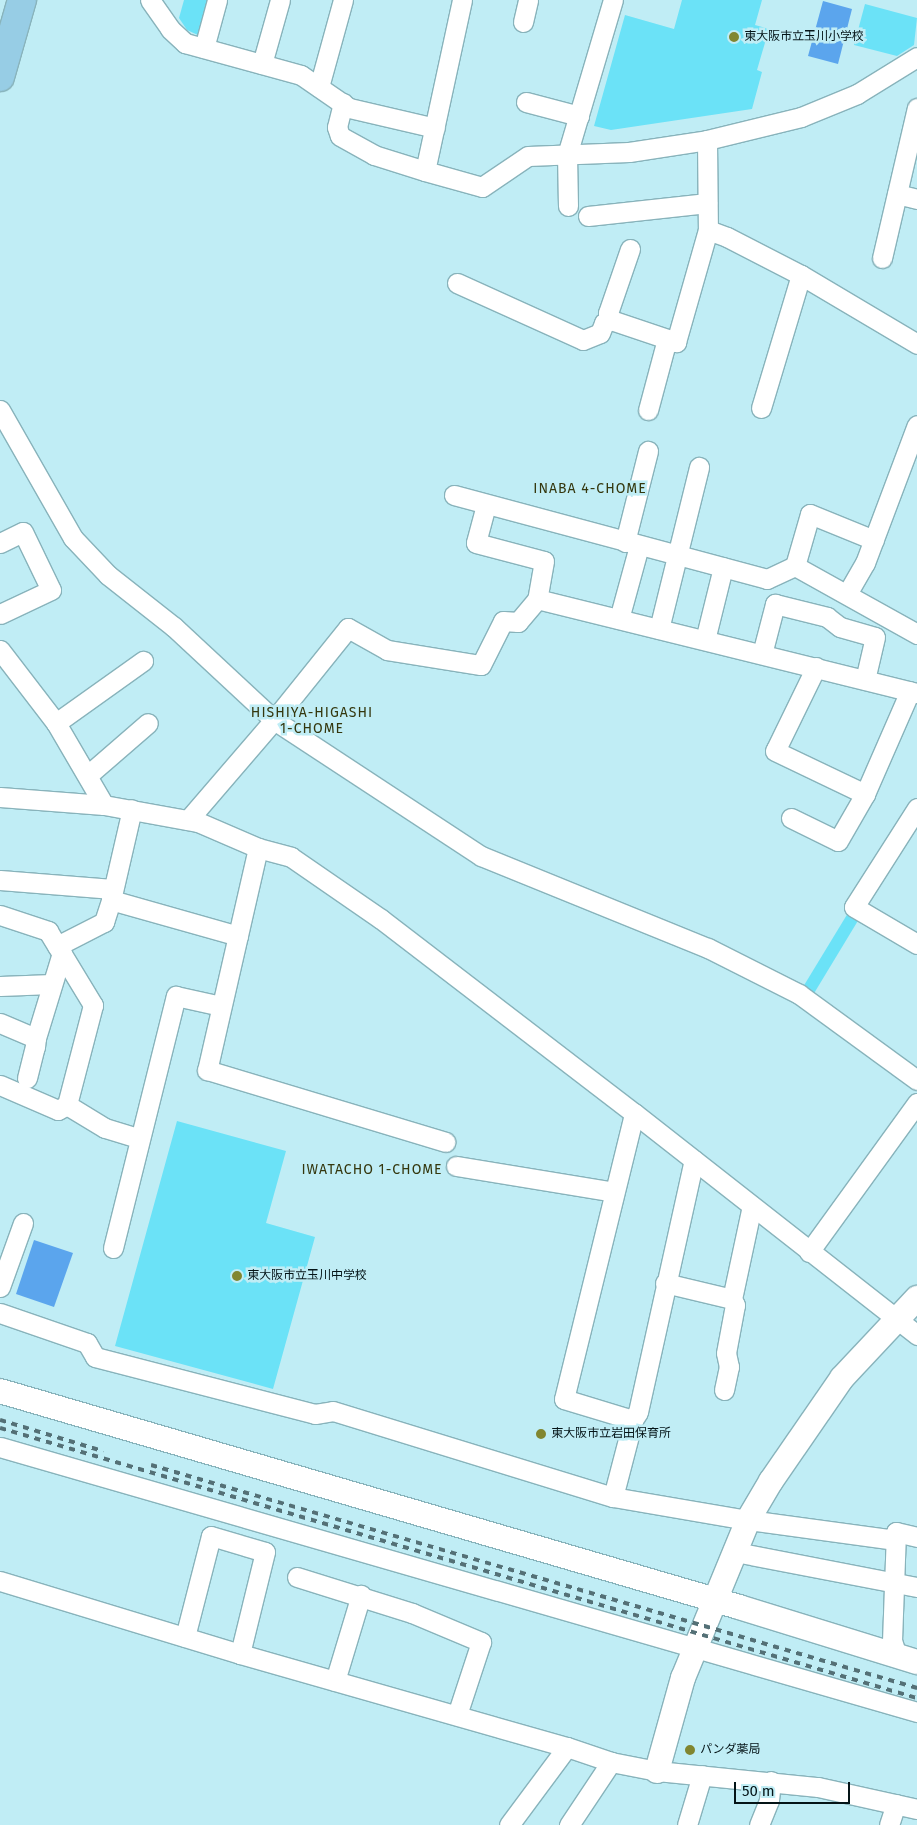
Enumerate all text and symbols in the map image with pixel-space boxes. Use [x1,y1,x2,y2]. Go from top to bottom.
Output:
place label: 東大阪市立玉川小学校 [744,30,864,44]
marker: 東大阪市立玉川小学校 [728,31,740,43]
district label: INABA 4-CHOME [532,481,648,497]
district label: HISHIYA-HIGASHI 1-CHOME [249,705,375,738]
district label: IWATACHO 1-CHOME [299,1162,445,1178]
place label: 東大阪市立玉川中学校 [247,1269,367,1283]
marker: 東大阪市立玉川中学校 [231,1270,243,1282]
place label: 東大阪市立岩田保育所 [551,1427,671,1441]
marker: 東大阪市立岩田保育所 [535,1428,547,1440]
place label: パンダ薬局 [700,1743,760,1757]
marker: パンダ薬局 [684,1744,696,1756]
scale bar [737,1772,853,1804]
text: 50 m [742,1782,775,1800]

